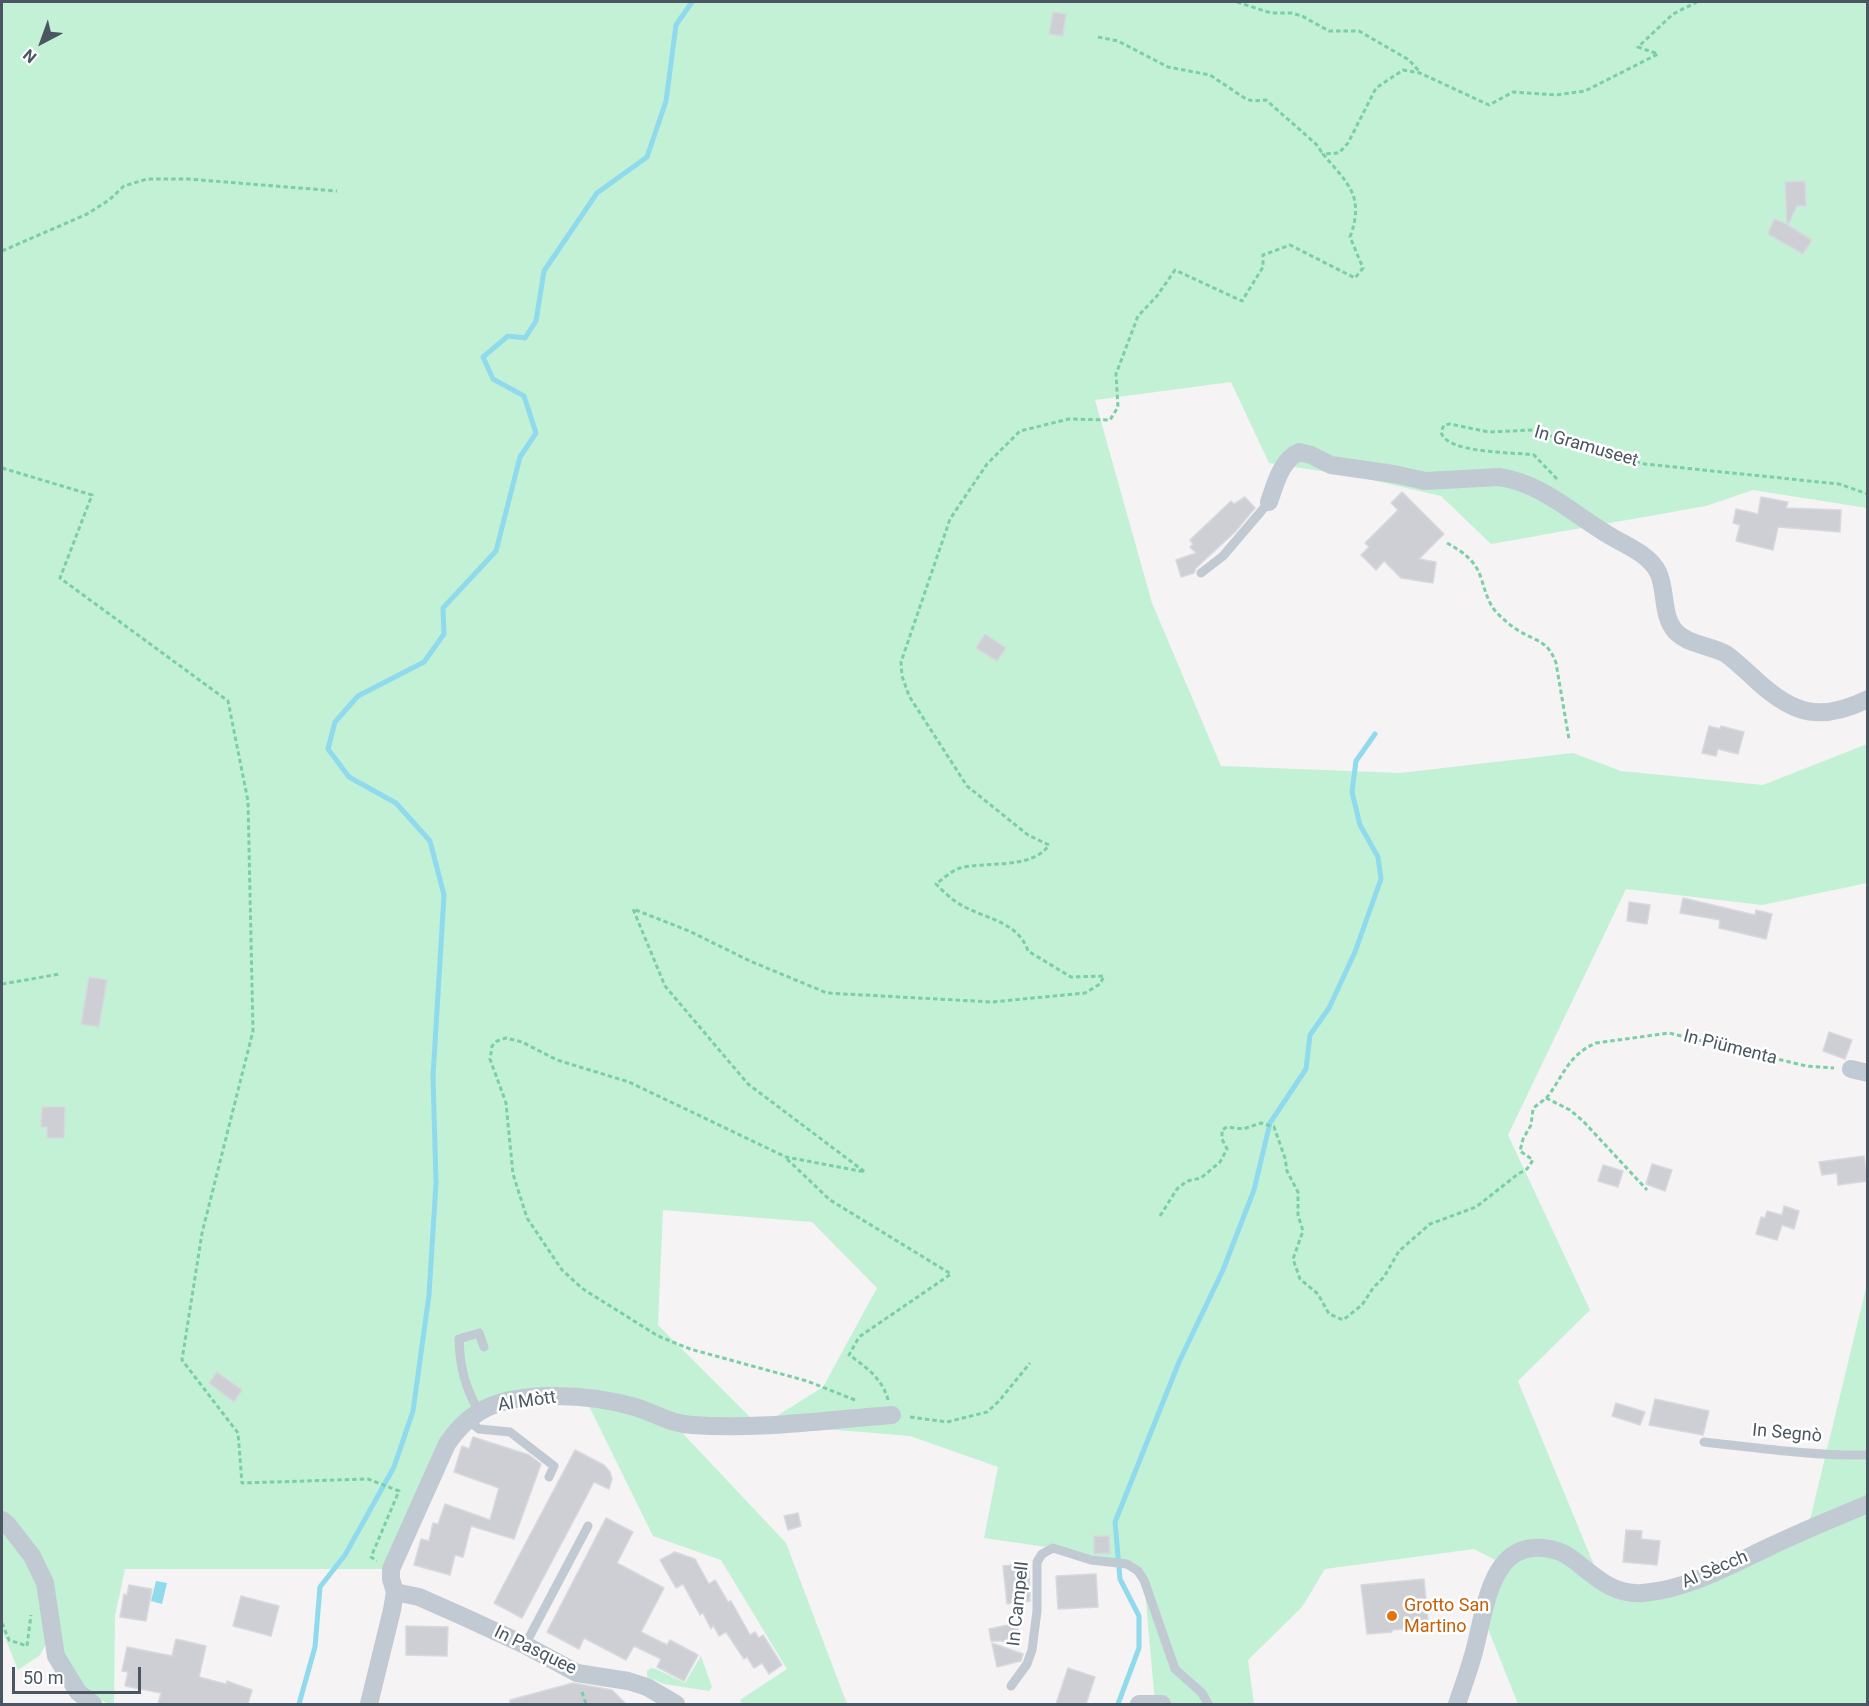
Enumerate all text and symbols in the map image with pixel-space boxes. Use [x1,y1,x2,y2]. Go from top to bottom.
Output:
north arrow [12,12,72,72]
text: N [19,45,40,67]
street label: In Gramuseet [1532,422,1640,472]
street label: In Piümenta [1681,1026,1779,1070]
street label: Al Mòtt [497,1387,557,1417]
street label: In Segnò [1751,1420,1823,1448]
street label: Al Sècch [1679,1546,1751,1594]
street label: In Campell [1004,1561,1034,1647]
place label: Grotto San Martino [1404,1595,1489,1638]
marker: Grotto San Martino [1385,1609,1399,1623]
street label: In Pasquee [490,1622,580,1680]
scale bar [15,1655,144,1693]
text: 50 m [23,1667,63,1688]

